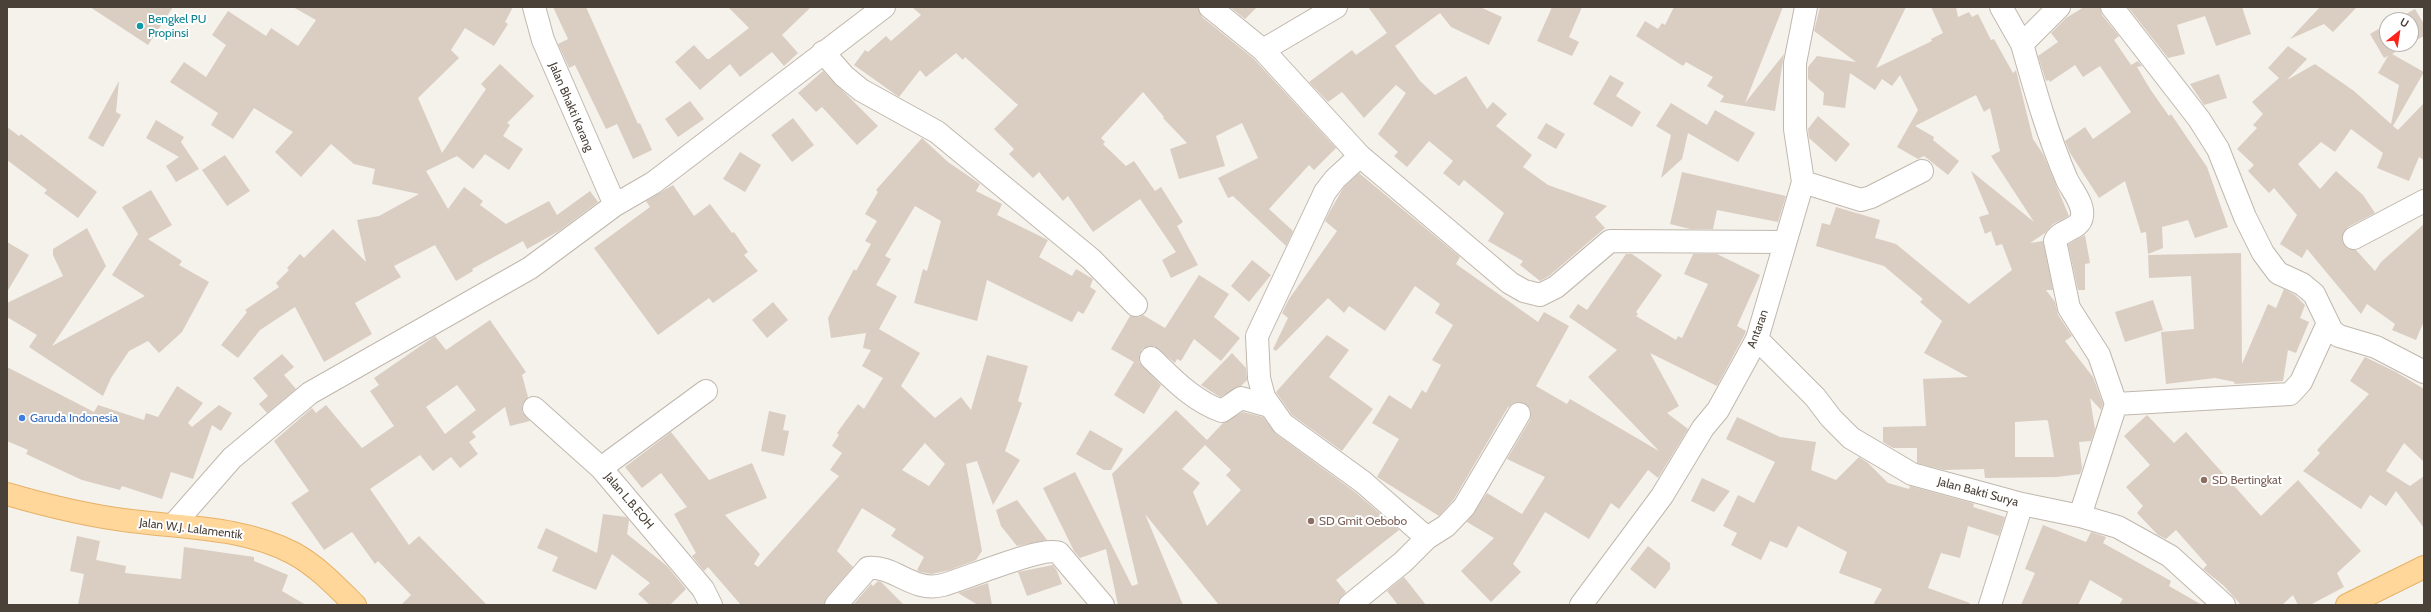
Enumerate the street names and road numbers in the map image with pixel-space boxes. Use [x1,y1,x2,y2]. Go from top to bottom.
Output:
street label: Jalan Bhakti Karang [546,60,596,154]
street label: Antaran [1744,308,1772,350]
street label: Jalan L.B.EOH [601,470,657,532]
street label: Jalan Bakti Surya [1936,474,2020,510]
street label: Jalan W.J. Lalamentik [138,516,244,542]

